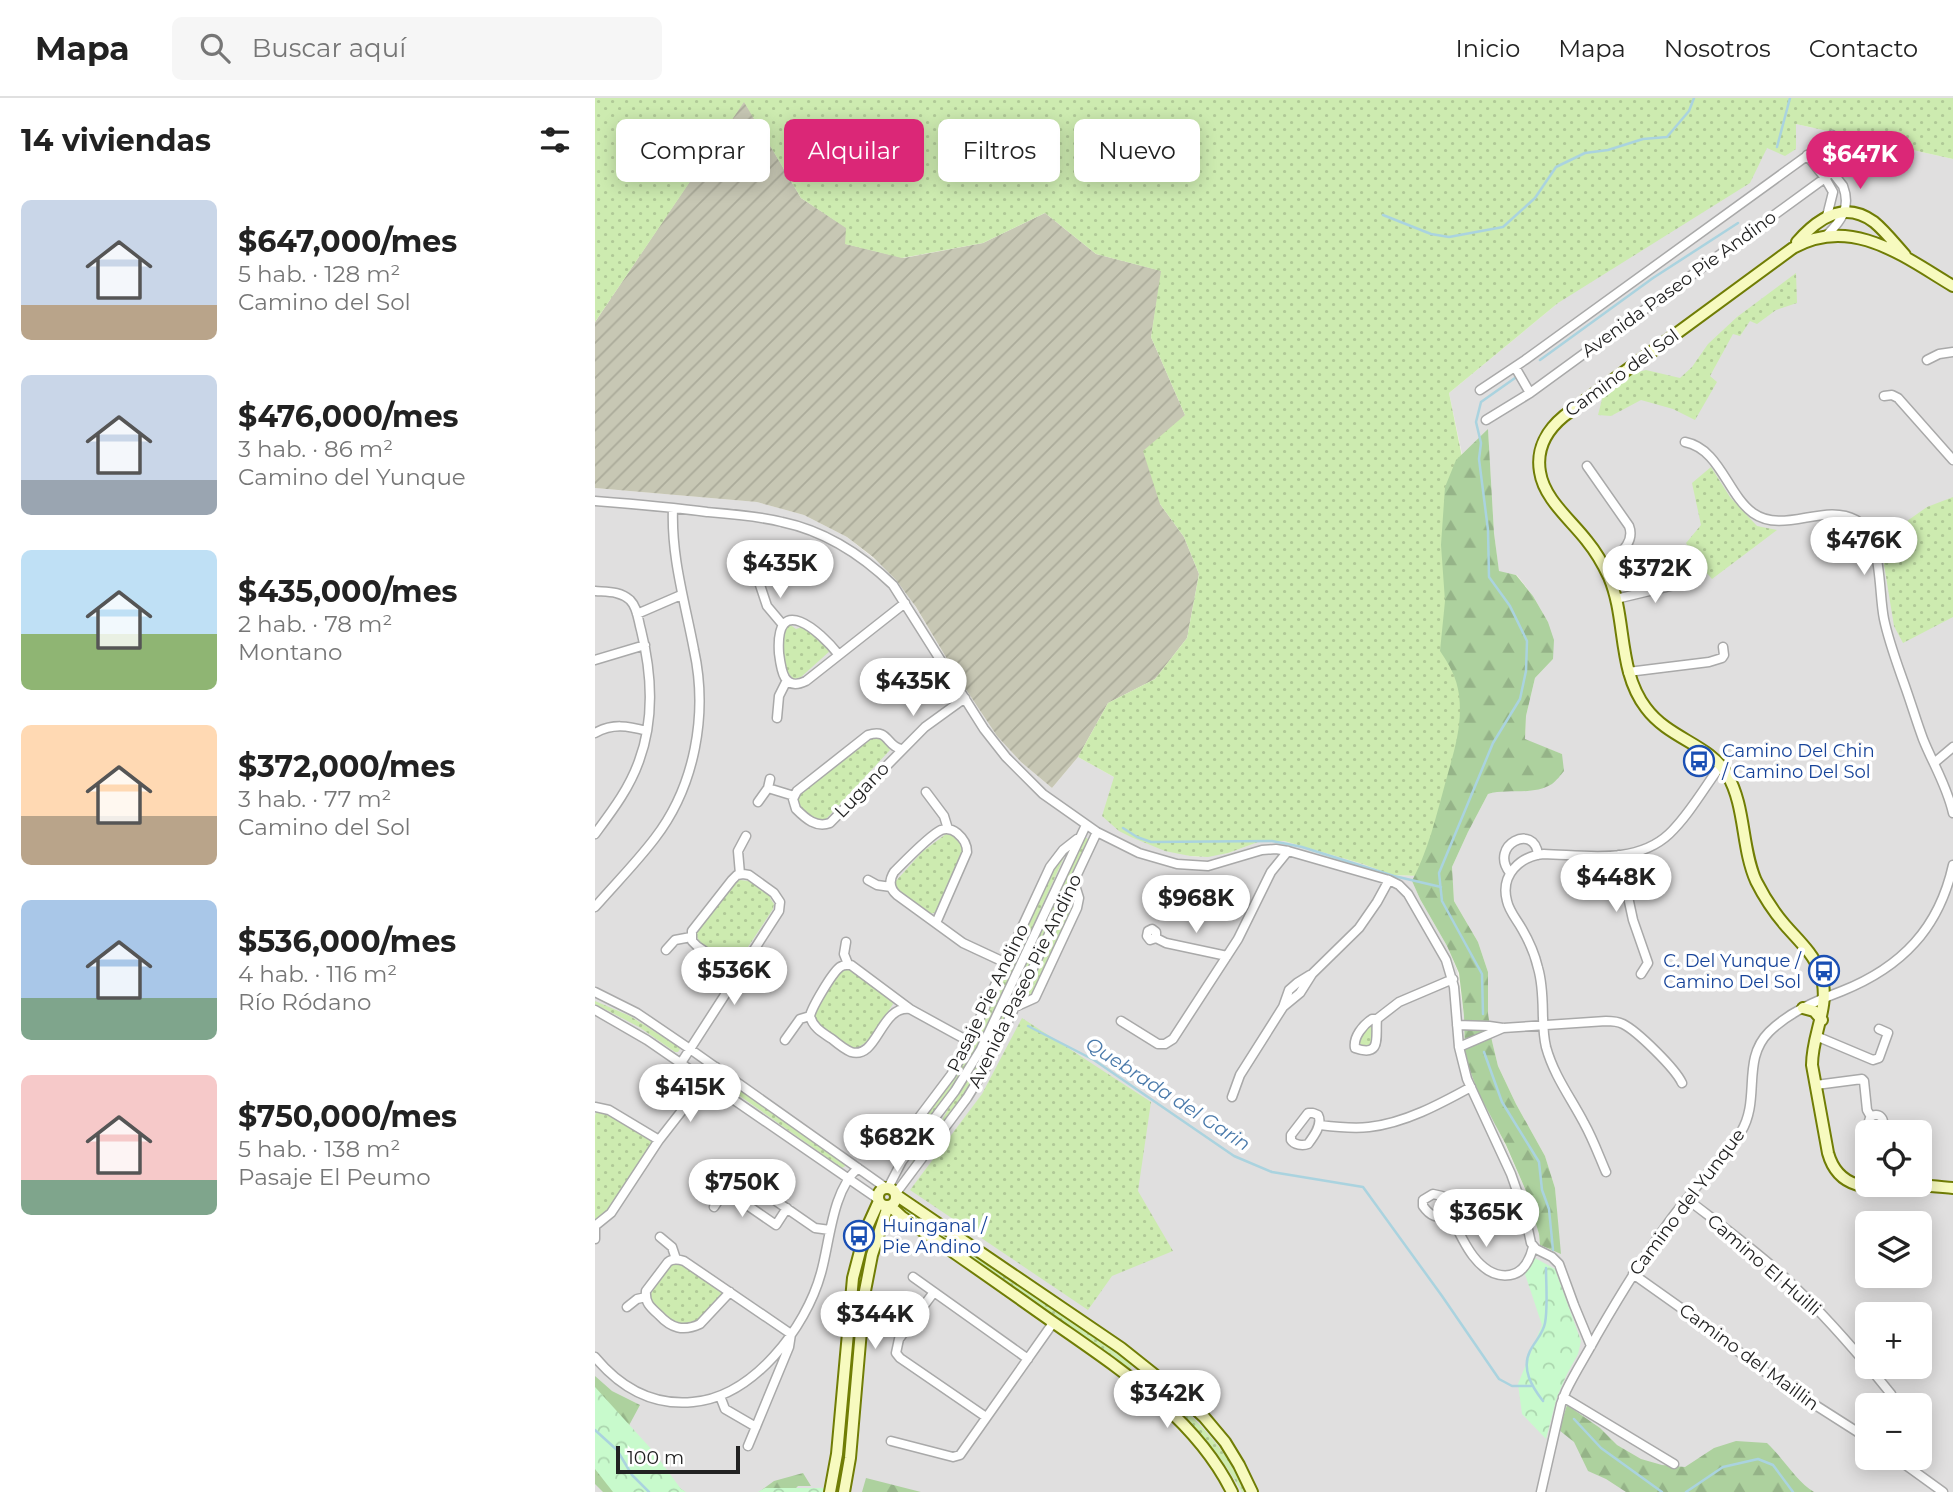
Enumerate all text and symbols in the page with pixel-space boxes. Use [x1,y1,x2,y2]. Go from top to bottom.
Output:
search box [172,17,662,80]
text: Mapa [35,28,130,68]
icon: search [196,29,234,67]
text: Buscar aquí [252,32,406,64]
text: Inicio [1455,34,1520,63]
text: Mapa [1558,34,1626,63]
text: Nosotros [1664,34,1771,63]
text: Contacto [1809,34,1918,63]
chip: Comprar [616,119,770,182]
chip: Alquilar [784,119,924,182]
chip: Filtros [938,119,1060,182]
chip: Nuevo [1074,119,1200,182]
icon: filters [536,121,574,159]
text: 14 viviendas [21,122,211,159]
pin: $647K [1811,132,1909,191]
text: $647K [1822,140,1898,168]
street label: Avenida Paseo Pie Andino [1577,206,1781,362]
text: $647,000/mes [238,223,457,260]
icon: home [77,228,161,312]
text: 5 hab. · 128 m² [238,260,401,288]
text: Camino del Sol [238,288,411,316]
street label: Camino del Sol [1561,324,1683,422]
text: $476,000/mes [238,398,459,435]
icon: home [77,403,161,487]
text: 3 hab. · 86 m² [238,435,393,463]
text: Camino del Yunque [238,463,466,491]
pin: $476K [1815,518,1913,577]
text: $476K [1826,526,1902,554]
pin: $435K [731,540,829,600]
pin: $372K [1606,546,1704,605]
text: $435K [743,549,817,577]
text: $372K [1619,554,1691,582]
text: $435,000/mes [238,573,458,610]
icon: home [77,578,161,662]
text: 2 hab. · 78 m² [238,610,392,638]
text: Montano [238,638,342,666]
pin: $435K [864,658,962,718]
text: $435K [876,667,950,695]
place label: Camino Del Chin / Camino Del Sol [1721,740,1875,783]
bus stop icon: Camino Del Chin / Camino Del Sol [1682,744,1716,778]
text: $372,000/mes [238,748,455,785]
icon: home [77,753,161,837]
street label: Lugano [830,758,894,822]
text: 3 hab. · 77 m² [238,785,392,813]
text: Camino del Sol [238,813,411,841]
pin: $448K [1567,854,1665,914]
text: $448K [1576,863,1656,891]
street label: Avenida Paseo Pie Andino [964,870,1086,1092]
pin: $968K [1147,876,1245,935]
text: $968K [1158,884,1234,912]
street label: Pasaje Pie Andino [943,920,1033,1076]
text: $536,000/mes [238,923,456,960]
icon: home [77,928,161,1012]
pin: $536K [685,948,783,1007]
place label: C. Del Yunque / Camino Del Sol [1663,950,1802,993]
bus stop icon: C. Del Yunque / Camino Del Sol [1807,954,1841,988]
text: $536K [697,956,771,984]
text: 4 hab. · 116 m² [238,960,397,988]
text: Río Ródano [238,988,371,1016]
water label: Quebrada del Garin [1081,1032,1255,1156]
pin: $415K [641,1065,739,1124]
text: $415K [655,1073,725,1101]
text: $750,000/mes [238,1098,457,1135]
icon: home [77,1103,161,1187]
pin: $682K [848,1114,946,1174]
map controls [1855,1120,1932,1470]
button: locate [1855,1120,1932,1197]
text: $682K [859,1123,935,1151]
street label: Camino del Yunque [1625,1124,1749,1280]
text: 5 hab. · 138 m² [238,1135,400,1163]
pin: $750K [693,1160,791,1219]
text: Pasaje El Peumo [238,1163,431,1191]
text: $750K [705,1168,779,1196]
pin: $365K [1437,1190,1535,1249]
text: $365K [1449,1198,1523,1226]
street label: Camino El Huilli [1703,1210,1825,1320]
button: layers [1855,1211,1932,1288]
place label: Huinganal / Pie Andino [882,1215,988,1258]
bus stop icon: Huinganal / Pie Andino [842,1219,876,1253]
pin: $344K [826,1292,924,1351]
street label: Camino del Maillin [1675,1299,1823,1415]
text: $344K [837,1300,913,1328]
button: + [1855,1302,1932,1379]
pin: $342K [1118,1370,1216,1430]
text: $342K [1130,1379,1204,1407]
button: − [1855,1393,1932,1470]
scale bar [616,1443,740,1475]
text: 100 m [627,1446,684,1469]

